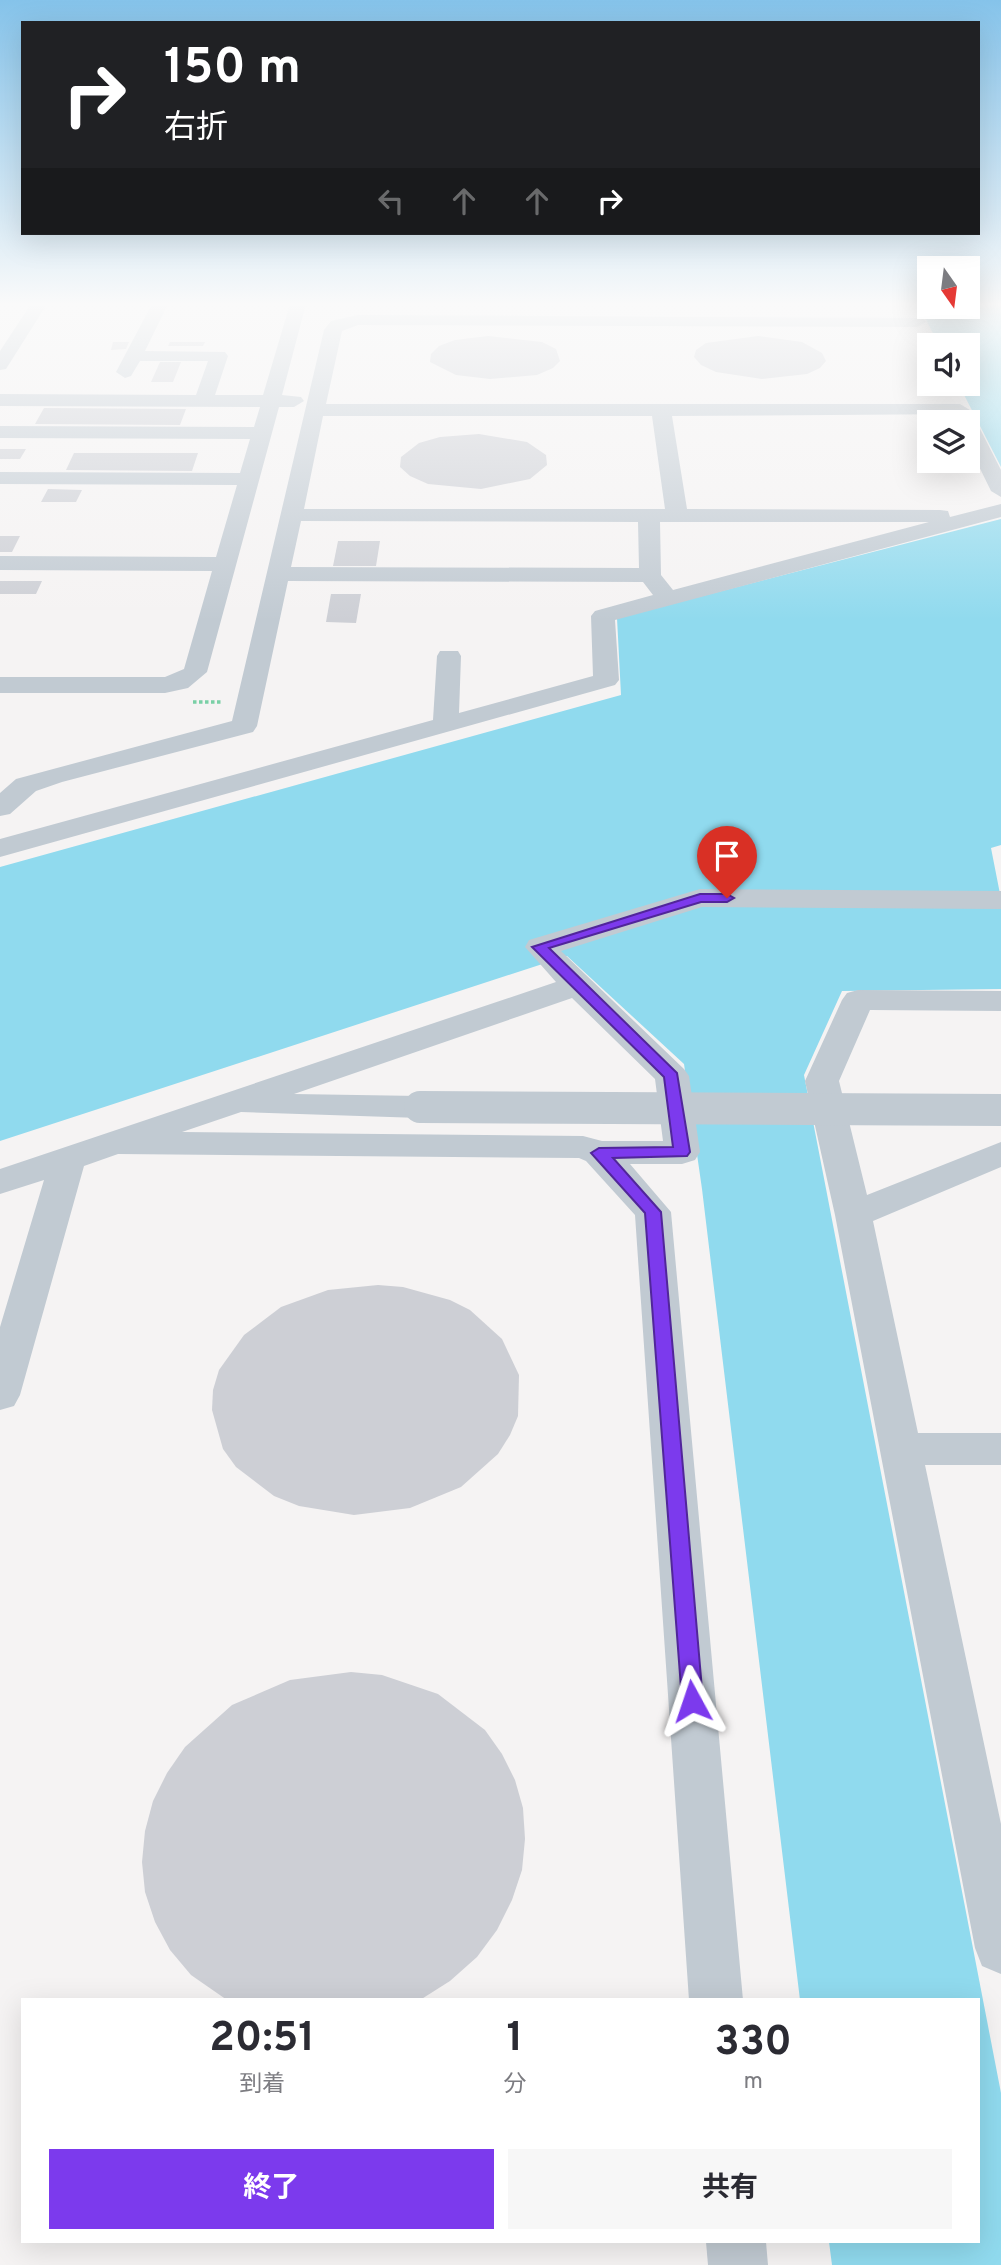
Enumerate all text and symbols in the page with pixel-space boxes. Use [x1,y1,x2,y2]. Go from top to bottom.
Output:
text: 150 m [164,39,301,101]
icon: right [49,49,140,140]
text: 右折 [164,109,228,149]
icon: left [372,182,410,220]
icon: ahead [445,182,483,220]
icon: ahead [518,182,556,220]
icon: right [591,182,629,220]
north arrow [917,256,980,318]
map controls [917,256,980,473]
button: sound [917,333,980,396]
button: layers [917,410,980,473]
pin [697,826,757,898]
icon: arrive [708,837,746,875]
position arrow [655,1664,729,1738]
text: 20:51 [209,2013,315,2066]
text: 1 [506,2013,523,2066]
text: 330 [714,2017,792,2070]
text: m [743,2068,763,2097]
text: 到着 [239,2071,285,2100]
text: 分 [503,2071,526,2100]
button: 終了 [49,2149,494,2229]
button: 共有 [508,2149,952,2229]

